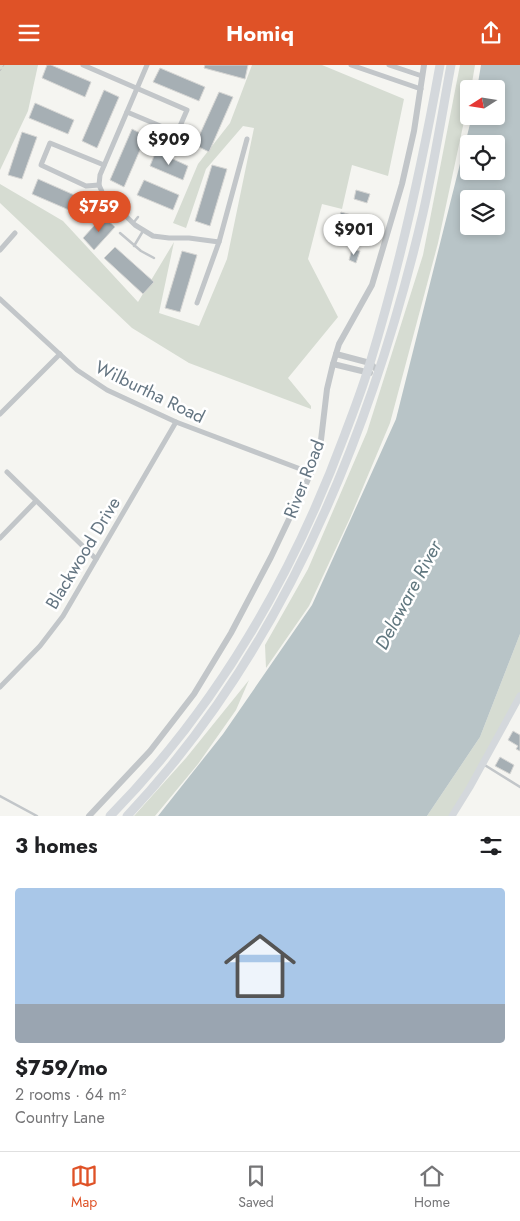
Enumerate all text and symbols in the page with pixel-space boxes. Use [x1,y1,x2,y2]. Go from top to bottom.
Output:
text: Homiq [226,17,294,49]
icon: menu [15,19,43,47]
icon: share [477,19,505,47]
north arrow [460,80,505,125]
map controls [460,80,505,235]
pin: $909 [139,123,199,166]
text: $909 [148,128,190,151]
button: locate [460,135,505,180]
button: layers [460,190,505,235]
pin: $759 [69,191,129,233]
text: $759 [79,195,119,218]
pin: $901 [324,213,384,256]
text: $901 [334,218,374,241]
street label: Wilburtha Road [91,354,209,430]
street label: River Road [277,436,331,522]
street label: Blackwood Drive [39,492,127,614]
water label: Delaware River [368,534,449,654]
text: 3 homes [15,831,98,861]
icon: filters [477,832,505,860]
icon: home [215,921,305,1011]
text: $759/mo [15,1053,108,1083]
text: 2 rooms · 64 m² [15,1083,126,1106]
text: Country Lane [15,1106,105,1129]
tab: Map [70,1162,98,1212]
tab: Saved [238,1162,274,1212]
tab: Home [414,1162,450,1212]

